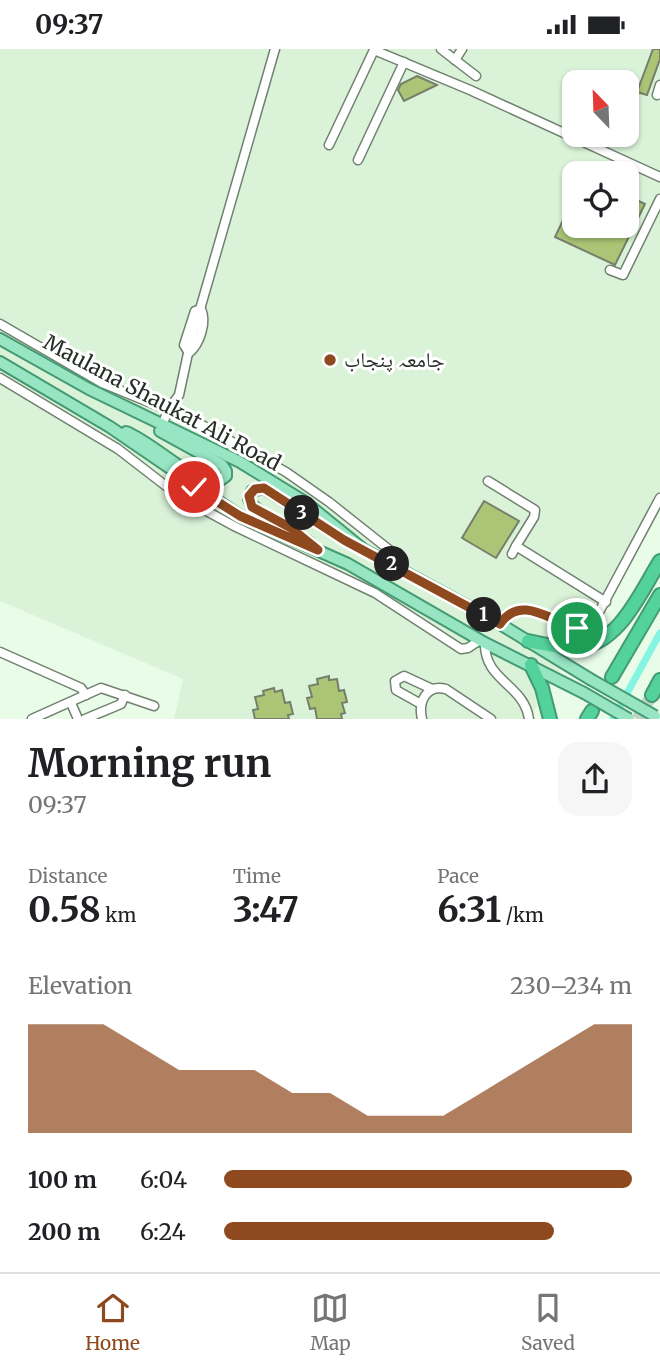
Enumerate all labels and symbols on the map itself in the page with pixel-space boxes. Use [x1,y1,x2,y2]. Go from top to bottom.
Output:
north arrow [562,70,639,147]
street label: Maulana Shaukat Ali Road [39,328,286,477]
place label: جامعہ پنجاب [344,346,445,373]
marker: جامعہ پنجاب [322,352,338,368]
pin [164,457,224,517]
pin: 3 [284,496,320,531]
pin: 2 [374,547,410,581]
pin: 1 [466,597,502,633]
pin [547,598,607,658]

